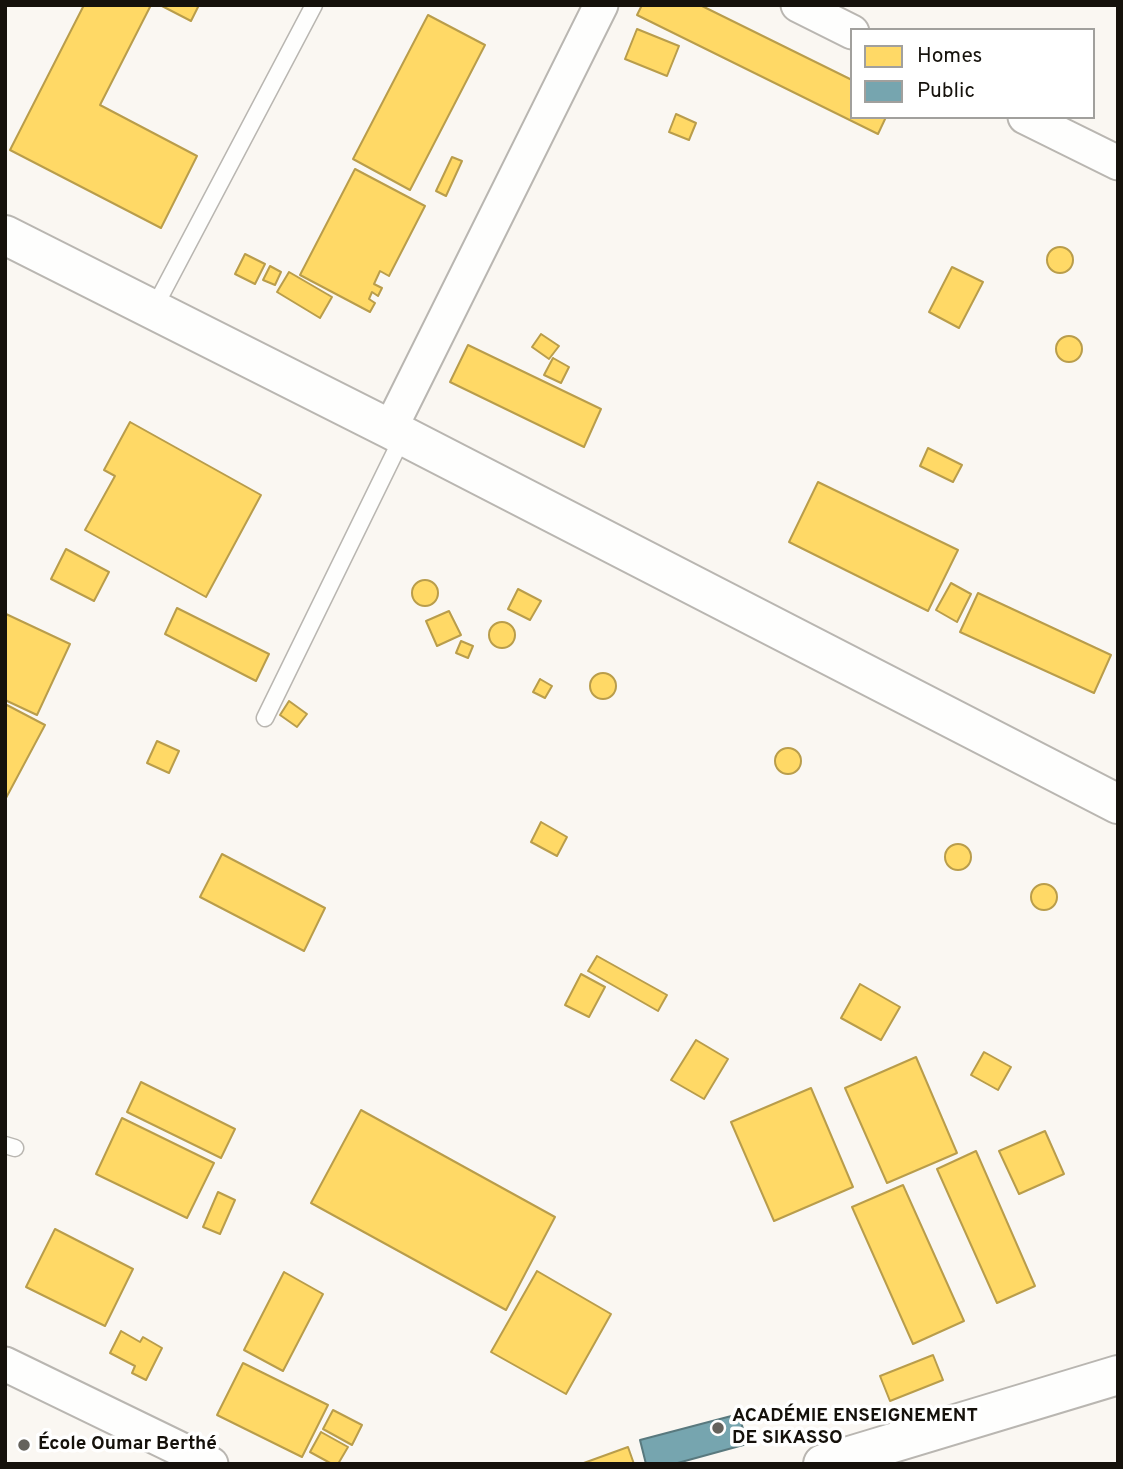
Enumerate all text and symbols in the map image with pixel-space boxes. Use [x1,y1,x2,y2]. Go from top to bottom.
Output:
legend [850,28,1095,119]
text: Homes [917,43,982,70]
text: Public [917,78,975,105]
place label: ACADÉMIE ENSEIGNEMENT DE SIKASSO [732,1406,978,1450]
marker: ACADÉMIE ENSEIGNEMENT DE SIKASSO [710,1420,726,1436]
place label: École Oumar Berthé [38,1434,217,1456]
marker: École Oumar Berthé [16,1437,32,1453]

